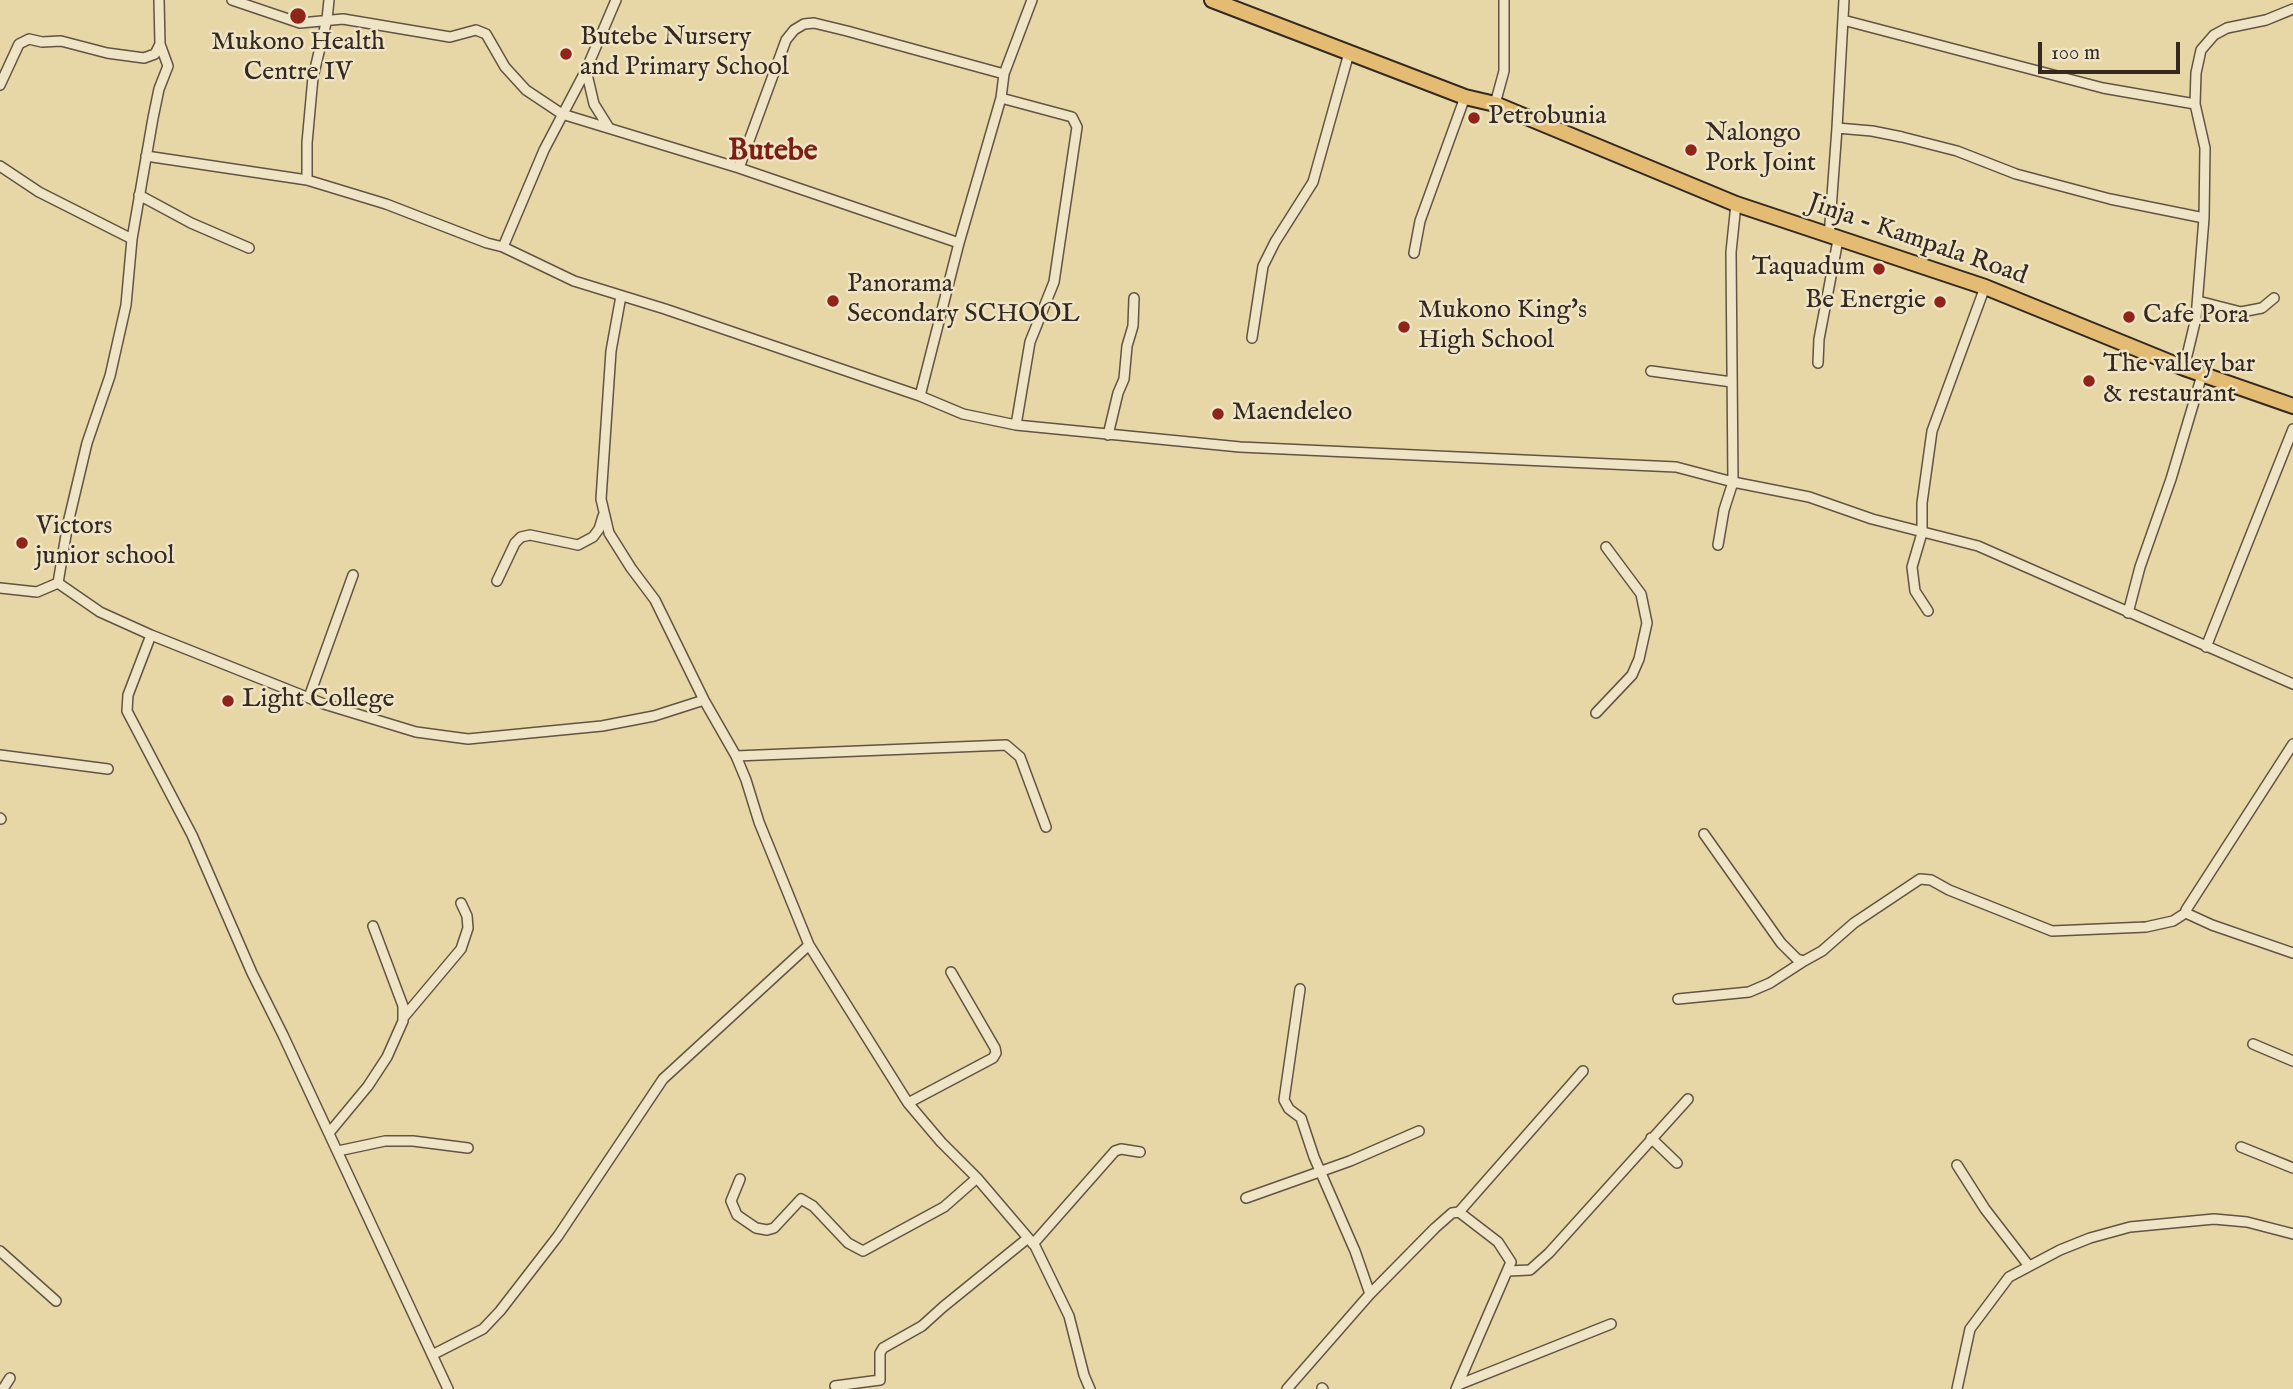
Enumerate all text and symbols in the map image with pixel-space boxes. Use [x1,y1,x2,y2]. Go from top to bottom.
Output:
marker: Mukono Health Centre IV [288,6,308,26]
place label: Butebe Nursery and Primary School [580,23,789,84]
place label: Mukono Health Centre IV [211,28,385,90]
scale bar [2041,28,2183,72]
text: 100 m [2051,40,2100,67]
marker: Butebe Nursery and Primary School [558,46,574,62]
place label: Petrobunia [1488,102,1606,134]
marker: Petrobunia [1466,110,1482,126]
place label: Nalongo Pork Joint [1705,119,1816,180]
district label: Butebe [728,135,818,171]
marker: Nalongo Pork Joint [1683,142,1699,158]
street label: Jinja - Kampala Road [1803,189,2031,293]
place label: Taquadum [1752,253,1865,285]
marker: Taquadum [1871,261,1887,277]
place label: Panorama Secondary SCHOOL [847,270,1080,332]
place label: Be Energie [1805,286,1926,318]
marker: Panorama Secondary SCHOOL [825,293,841,309]
marker: Be Energie [1932,294,1948,310]
place label: Mukono King's High School [1418,296,1587,358]
place label: Cafe Pora [2143,301,2249,333]
marker: Cafe Pora [2121,309,2137,325]
marker: Mukono King's High School [1396,319,1412,335]
place label: The valley bar & restaurant [2103,350,2255,412]
marker: The valley bar & restaurant [2081,373,2097,389]
place label: Maendeleo [1232,398,1352,430]
marker: Maendeleo [1210,406,1226,422]
place label: Victors junior school [36,512,175,574]
marker: Victors junior school [14,535,30,551]
place label: Light College [242,685,394,717]
marker: Light College [220,693,236,709]

